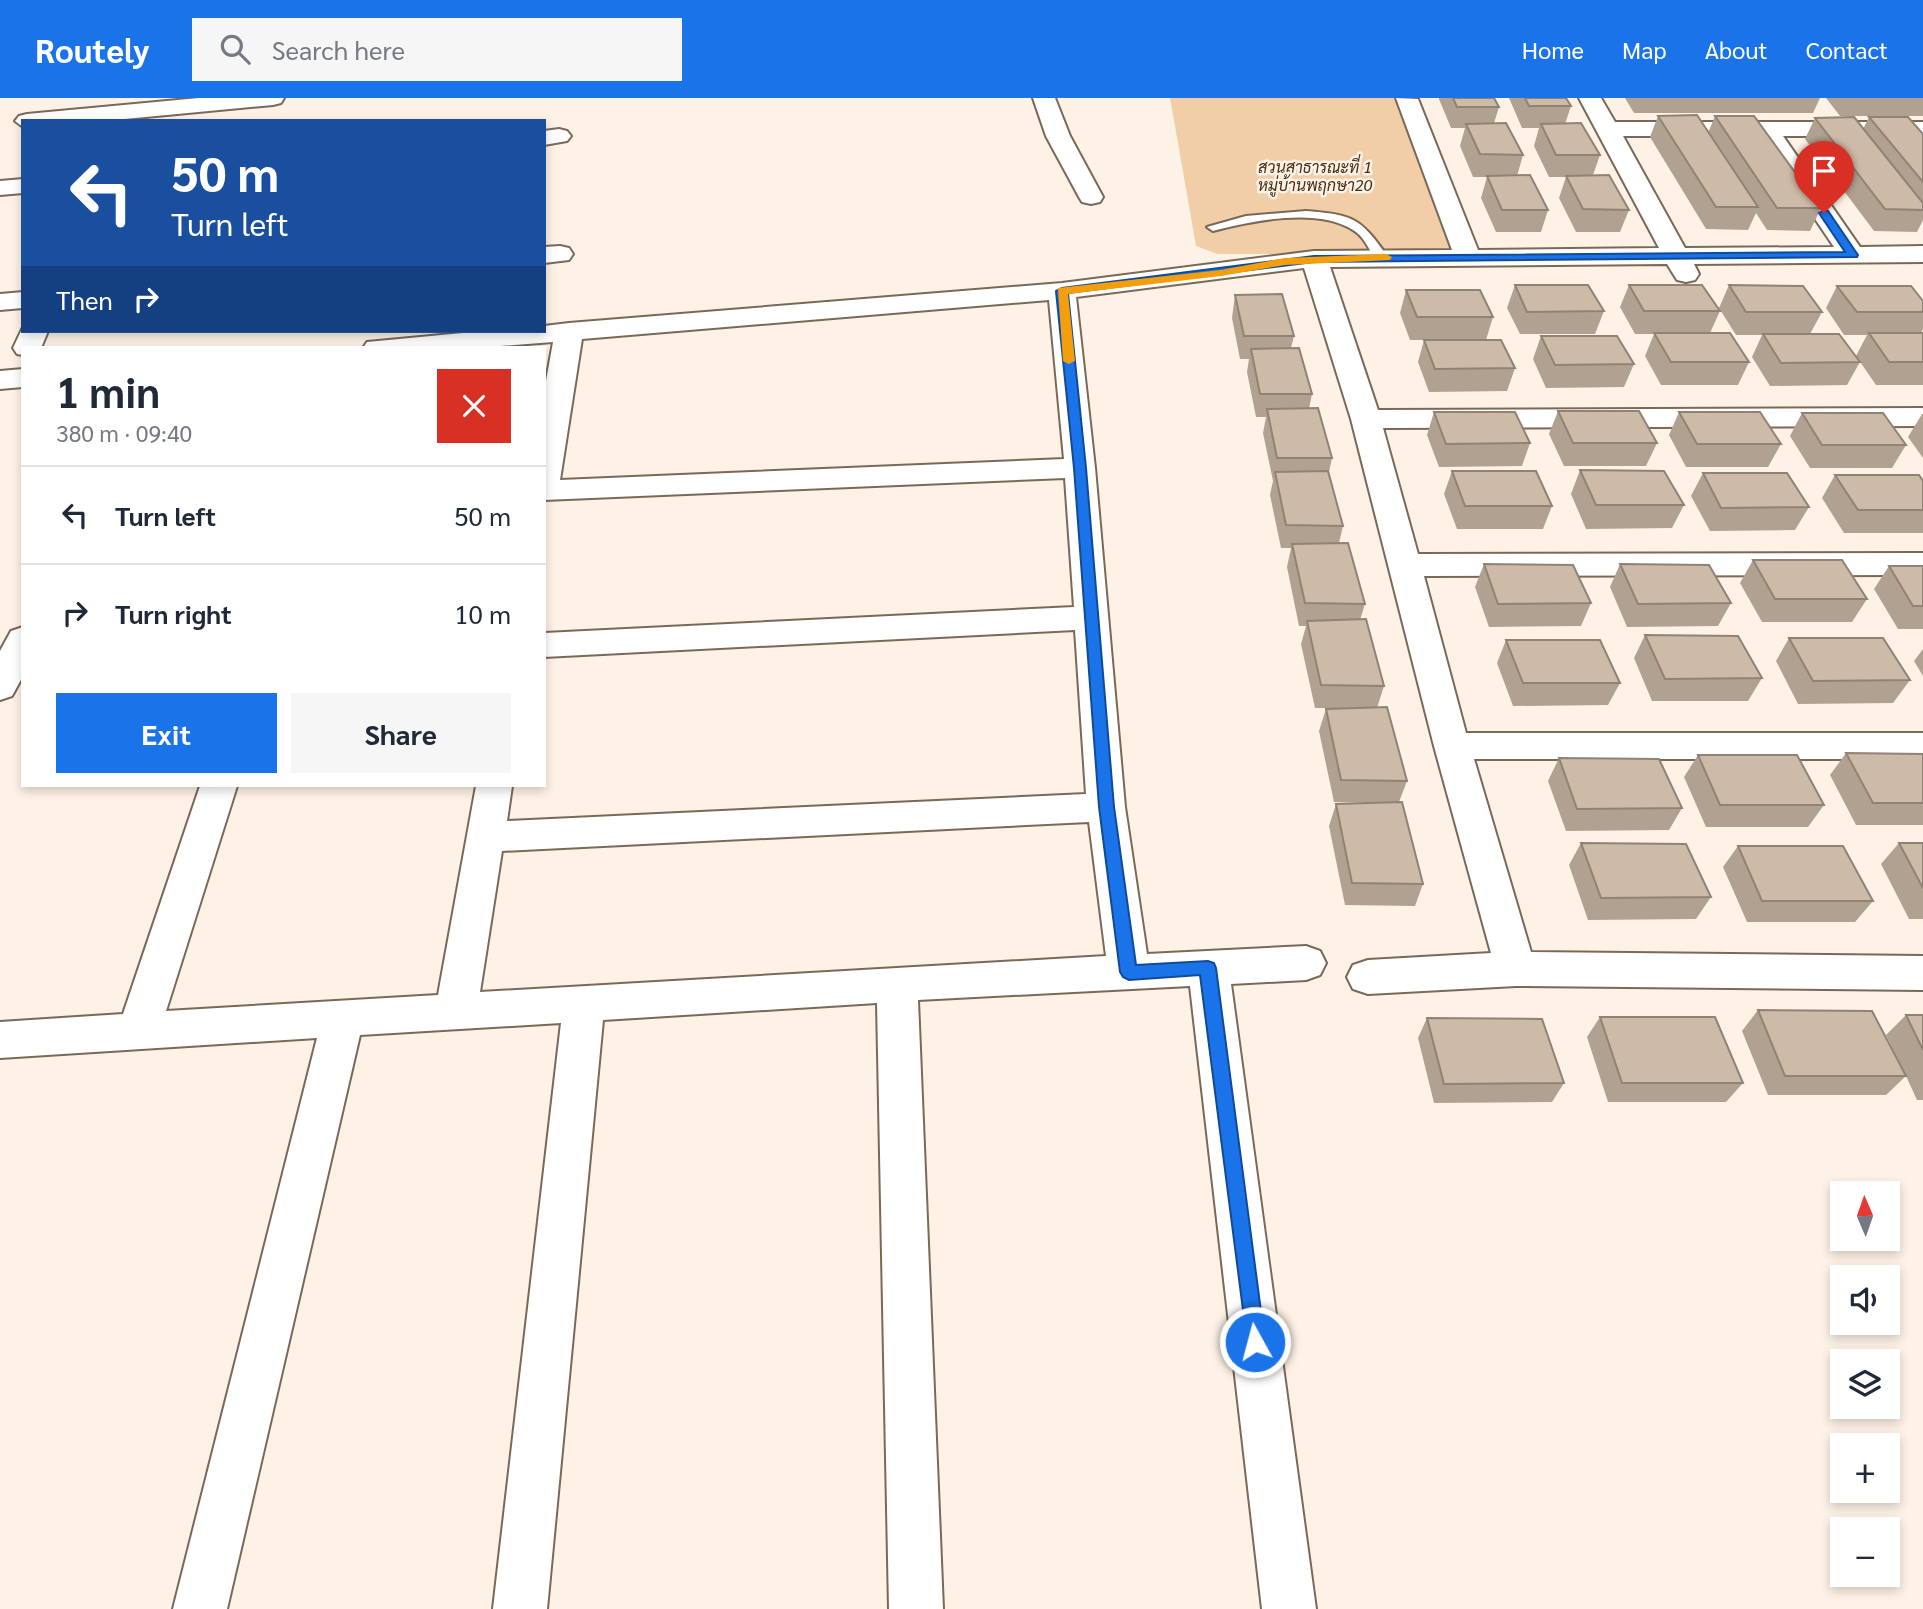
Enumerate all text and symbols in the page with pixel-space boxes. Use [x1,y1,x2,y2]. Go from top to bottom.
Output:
search box [192,18,682,81]
text: Routely [35,28,150,71]
icon: search [216,30,254,68]
text: Search here [272,32,405,66]
text: Home [1522,33,1584,65]
text: Map [1622,33,1667,65]
text: About [1705,33,1768,65]
text: Contact [1806,33,1888,65]
text: 50 m [171,140,279,203]
pin [1794,141,1854,213]
icon: left [56,147,147,238]
icon: arrive [1805,152,1843,190]
park label: สวนสาธารณะที่ 1 หมู่บ้านพฤกษา20 [1258,153,1372,197]
text: Turn left [171,202,289,243]
icon: right [127,280,165,318]
text: Then [56,282,113,316]
text: 1 min [56,363,160,418]
button: close [437,369,511,443]
text: 380 m · 09:40 [56,417,192,447]
icon: left [56,496,94,534]
text: Turn left [115,498,216,532]
text: 50 m [454,498,511,532]
icon: right [56,594,94,632]
text: Turn right [115,596,232,630]
text: 10 m [454,596,511,630]
button: Exit [56,693,277,773]
button: Share [291,693,511,773]
north arrow [1830,1181,1900,1251]
map controls [1830,1181,1900,1587]
button: sound [1830,1265,1900,1335]
position arrow [1218,1305,1292,1379]
button: layers [1830,1349,1900,1419]
button: + [1830,1433,1900,1503]
button: − [1830,1517,1900,1587]

